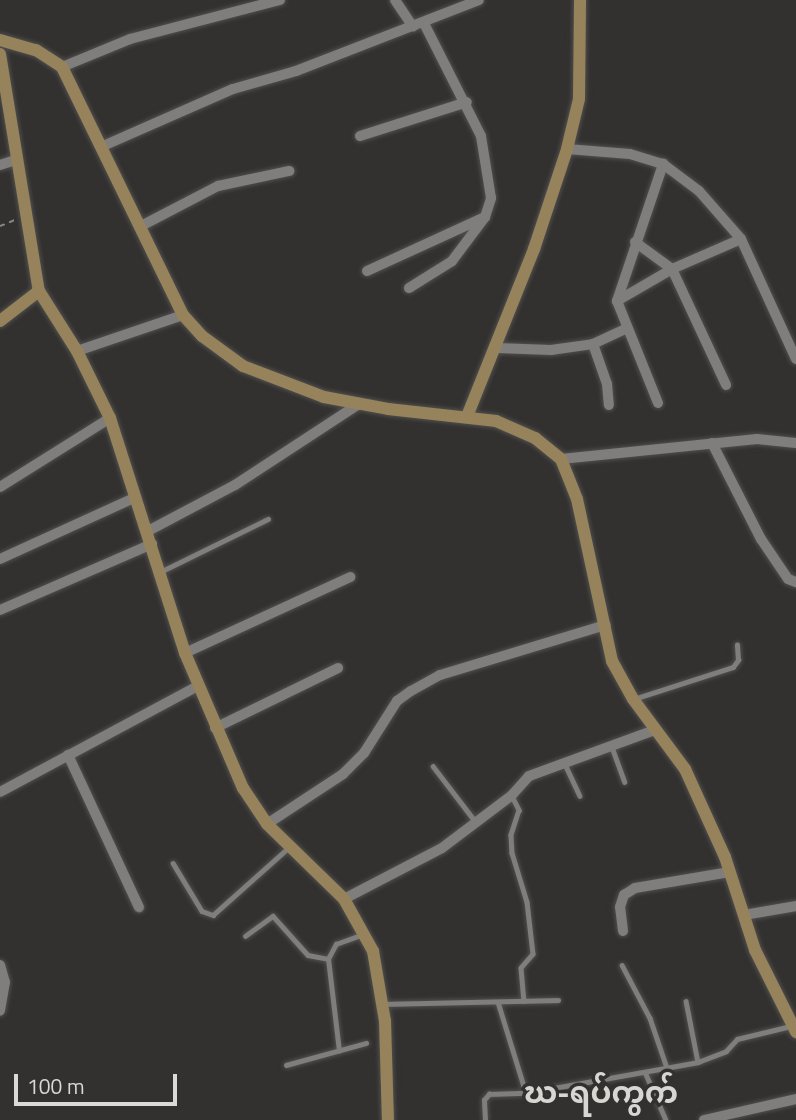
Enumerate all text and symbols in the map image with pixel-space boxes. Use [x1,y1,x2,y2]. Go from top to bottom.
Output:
scale bar [18,1060,180,1104]
text: 100 m [27,1070,84,1102]
district label: ဃ-ရပ်ကွက် [524,1074,678,1110]

